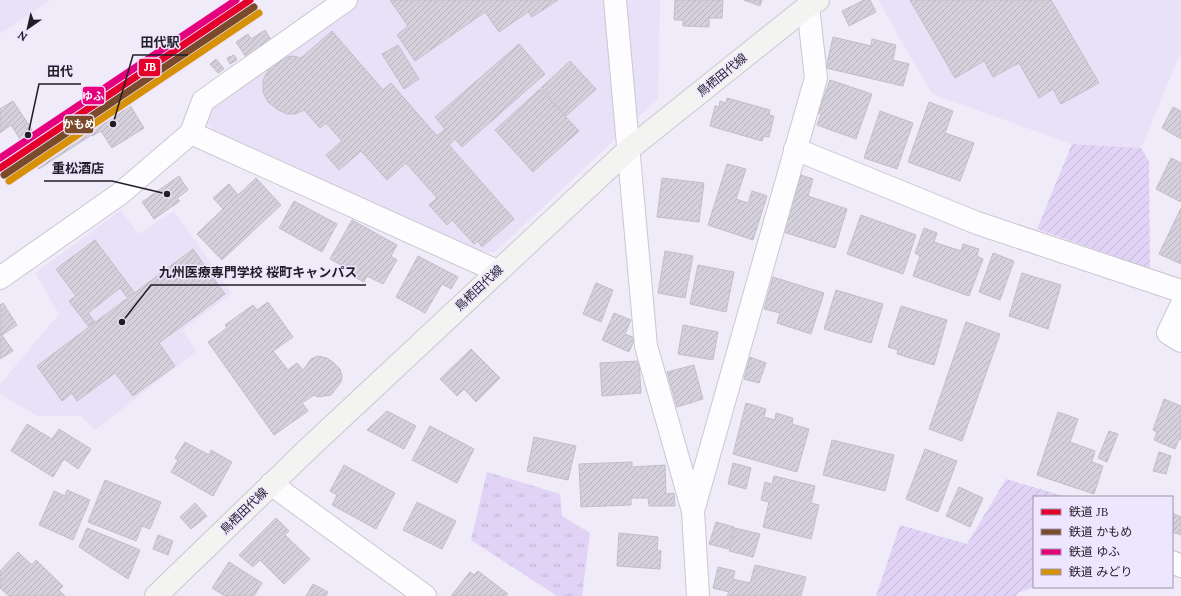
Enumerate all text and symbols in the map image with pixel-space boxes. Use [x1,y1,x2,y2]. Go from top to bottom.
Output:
north arrow [8,8,48,48]
text: N [15,28,30,44]
callout: 田代駅 [133,30,188,55]
text: 田代駅 [140,34,180,51]
street label: 鳥栖田代線 [694,50,750,99]
line badge: JB [138,58,161,77]
callout: 田代 [39,59,81,84]
text: JB [144,60,156,74]
text: 田代 [47,63,73,80]
line badge: ゆふ [82,86,105,105]
text: ゆふ [82,89,104,103]
line badge: かもめ [64,115,94,134]
text: かもめ [63,117,96,131]
callout: 重松酒店 [44,156,112,181]
text: 重松酒店 [52,160,104,177]
callout: 九州医療専門学校 桜町キャンパス [151,260,366,285]
street label: 鳥栖田代線 [452,262,506,314]
text: 九州医療専門学校 桜町キャンパス [159,264,357,281]
street label: 鳥栖田代線 [217,484,270,537]
legend [1033,496,1173,588]
text: 鉄道 JB [1069,504,1108,519]
text: 鉄道 かもめ [1069,524,1132,539]
text: 鉄道 ゆふ [1069,544,1120,559]
text: 鉄道 みどり [1069,564,1132,579]

